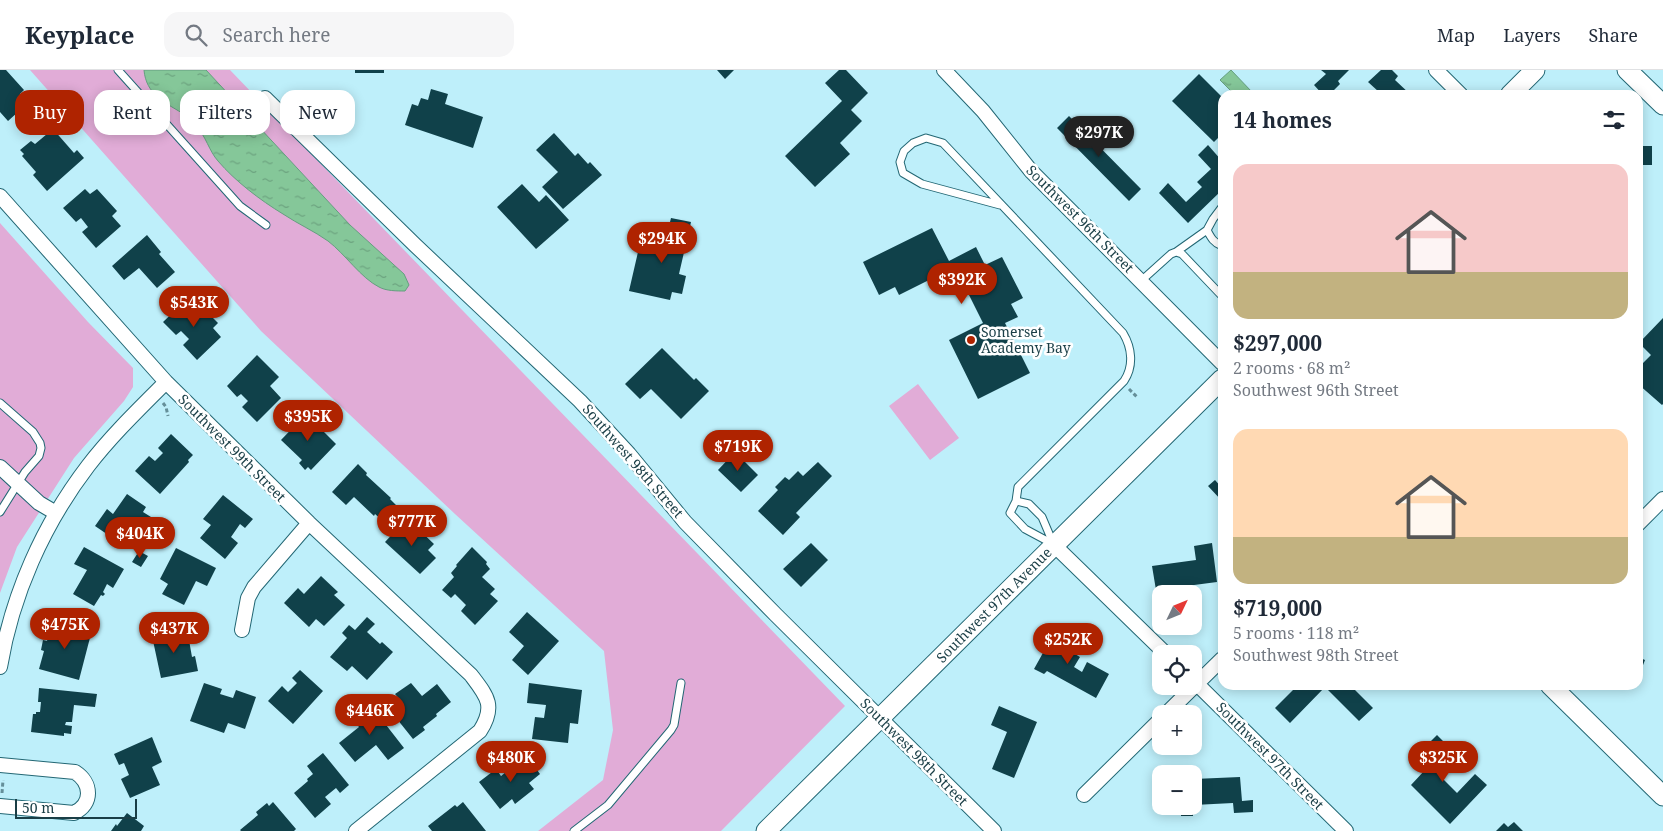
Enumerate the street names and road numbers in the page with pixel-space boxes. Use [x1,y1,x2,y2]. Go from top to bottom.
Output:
street label: Southwest 96th Street [1022,161,1138,277]
street label: Southwest 99th Street [174,390,290,506]
street label: Southwest 98th Street [579,400,688,522]
street label: Southwest 97th Avenue [932,543,1056,667]
street label: Southwest 98th Street [856,694,972,810]
street label: Southwest 97th Street [1212,698,1328,814]

